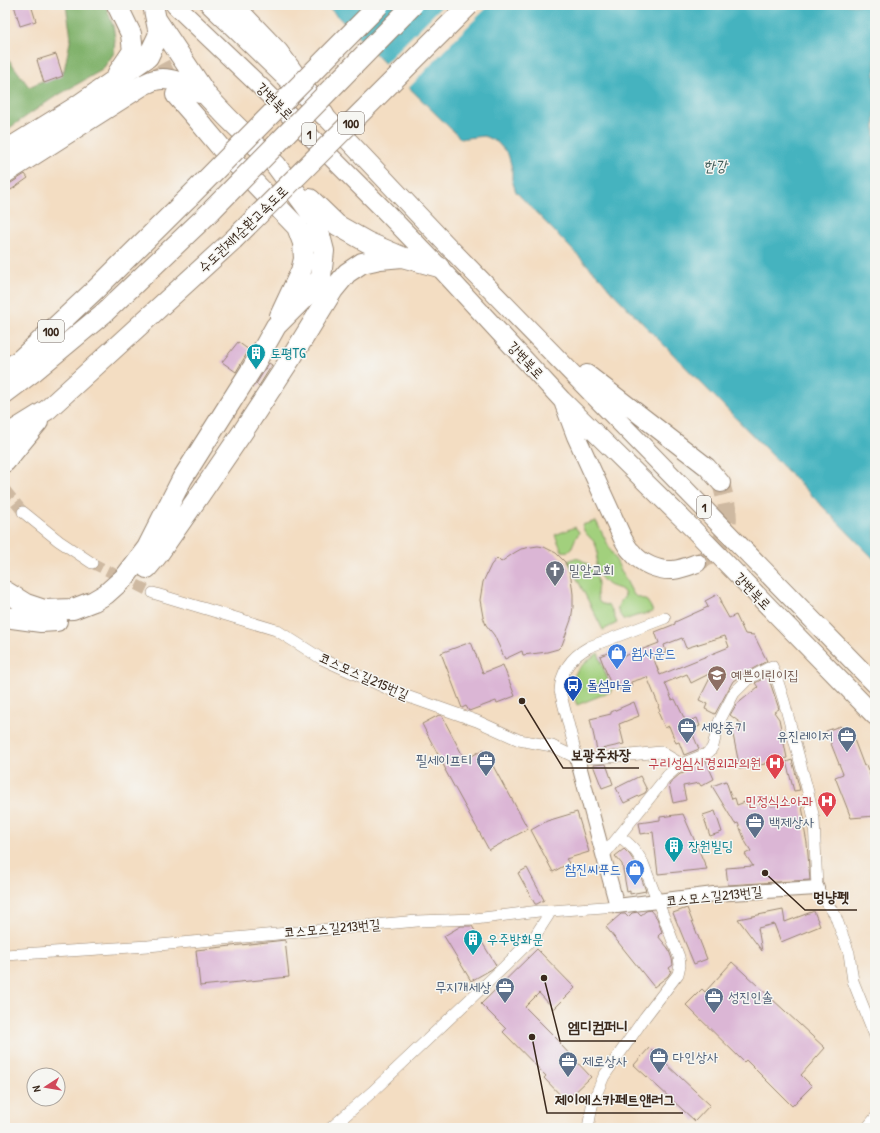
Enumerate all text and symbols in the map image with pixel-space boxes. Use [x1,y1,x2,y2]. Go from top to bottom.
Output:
street label: 강변북로 [253,78,298,123]
road number: 100 [338,112,364,134]
road number: 1 [302,123,316,145]
water label: 한강 [703,155,729,176]
street label: 수도권제1순환고속도로 [194,181,292,276]
road number: 100 [38,320,64,342]
street label: 강변북로 [504,337,549,383]
building icon: 토평TG [245,342,267,370]
place label: 토평TG [270,343,306,362]
road number: 1 [697,496,711,518]
church icon: 밀알교회 [544,559,566,587]
place label: 밀알교회 [569,560,614,579]
street label: 강변북로 [731,568,776,613]
shop icon: 웜사운드 [606,642,628,670]
place label: 웜사운드 [631,643,676,662]
street label: 코스모스길215번길 [316,647,413,704]
school or university icon: 예쁜이린이집 [706,664,728,692]
place label: 예쁜이린이집 [731,665,799,684]
bus stop icon: 돌섬마을 [562,674,584,702]
place label: 돌섬마을 [587,675,632,694]
office icon: 세앙중기 [676,716,698,744]
place label: 세앙중기 [701,717,746,736]
office icon: 유진레이저 [836,725,858,753]
place label: 유진레이저 [777,726,833,745]
callout: 보광주차장 [563,741,639,768]
text: 보광주차장 [571,744,631,765]
office icon: 필세이프티 [475,749,497,777]
place label: 필세이프티 [416,750,472,769]
hospital icon: 구리성심신경외과의원 [764,752,786,780]
place label: 구리성심신경외과의원 [648,753,761,772]
hospital icon: 민정식소아과 [816,790,838,818]
place label: 민정식소아과 [745,791,813,810]
office icon: 백제상사 [744,811,766,839]
place label: 백제상사 [769,812,815,831]
building icon: 장원빌딩 [663,835,685,863]
place label: 장원빌딩 [688,836,733,855]
shop icon: 참진씨푸드 [624,858,646,886]
place label: 참진씨푸드 [565,859,621,878]
street label: 코스모스길213번길 [665,881,764,910]
callout: 멍냥펫 [805,883,857,910]
text: 멍냥펫 [813,886,849,907]
street label: 코스모스길213번길 [283,914,382,941]
building icon: 우주방화문 [462,928,484,956]
place label: 우주방화문 [487,929,543,948]
office icon: 무지개세상 [494,976,516,1004]
place label: 무지개세상 [435,977,492,996]
office icon: 성진인솔 [703,986,725,1014]
place label: 성진인솔 [728,987,773,1006]
callout: 엠디컴퍼니 [560,1014,636,1041]
text: 엠디컴퍼니 [568,1016,628,1037]
office icon: 다인상사 [648,1046,670,1074]
place label: 다인상사 [673,1047,719,1066]
office icon: 제로상사 [557,1050,579,1078]
place label: 제로상사 [582,1051,628,1070]
north arrow [26,1067,66,1107]
text: N [29,1085,44,1093]
callout: 제이에스카페트앤러그 [547,1086,683,1113]
text: 제이에스카페트앤러그 [555,1089,675,1110]

